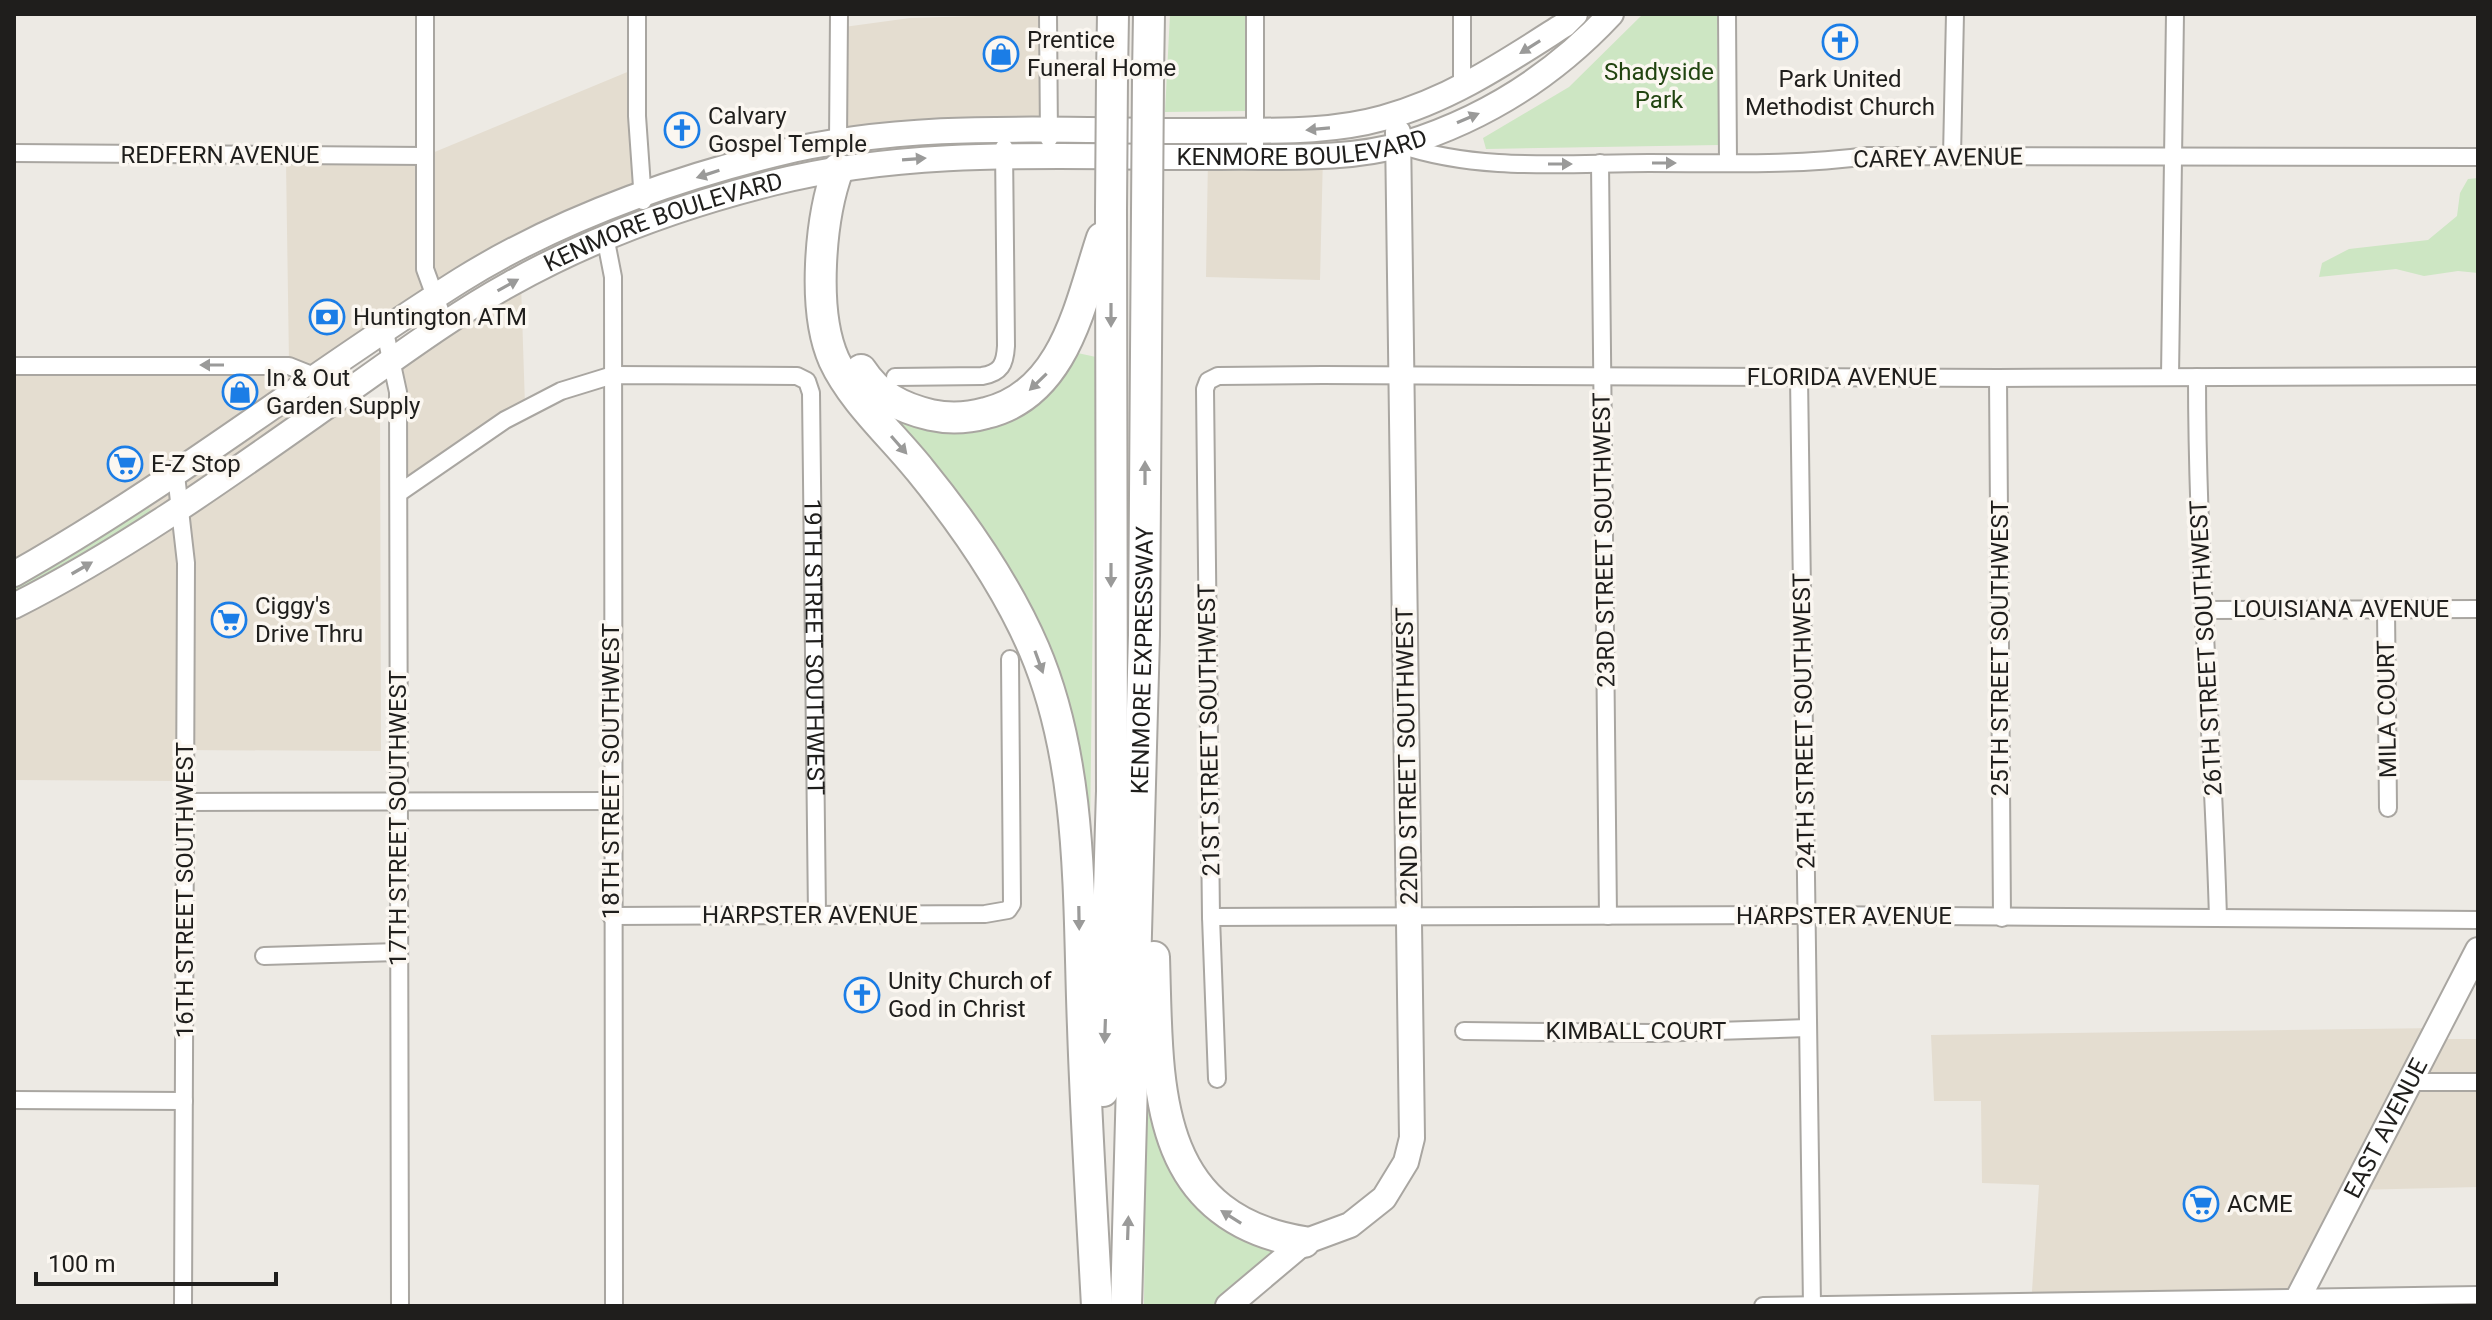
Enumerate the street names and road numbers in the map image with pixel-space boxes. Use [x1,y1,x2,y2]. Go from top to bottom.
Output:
street label: KENMORE BOULEVARD [1176,123,1431,171]
street label: REDFERN AVENUE [121,141,319,169]
street label: CAREY AVENUE [1853,143,2023,173]
street label: KENMORE BOULEVARD [539,167,786,278]
street label: FLORIDA AVENUE [1747,363,1937,391]
street label: 23RD STREET SOUTHWEST [1587,392,1621,688]
street label: 19TH STREET SOUTHWEST [798,499,830,795]
street label: 26TH STREET SOUTHWEST [2184,499,2228,797]
street label: 25TH STREET SOUTHWEST [1986,500,2014,796]
street label: KENMORE EXPRESSWAY [1126,525,1159,795]
street label: 24TH STREET SOUTHWEST [1787,573,1821,869]
street label: 21ST STREET SOUTHWEST [1192,583,1226,877]
street label: LOUISIANA AVENUE [2233,595,2449,623]
street label: 22ND STREET SOUTHWEST [1390,607,1424,905]
street label: 18TH STREET SOUTHWEST [597,623,625,919]
street label: MILA COURT [2372,640,2402,778]
street label: 17TH STREET SOUTHWEST [384,670,412,966]
street label: 16TH STREET SOUTHWEST [171,742,199,1038]
street label: HARPSTER AVENUE [702,901,918,929]
street label: HARPSTER AVENUE [1736,902,1952,930]
street label: KIMBALL COURT [1546,1017,1726,1045]
street label: EAST AVENUE [2338,1054,2433,1203]

